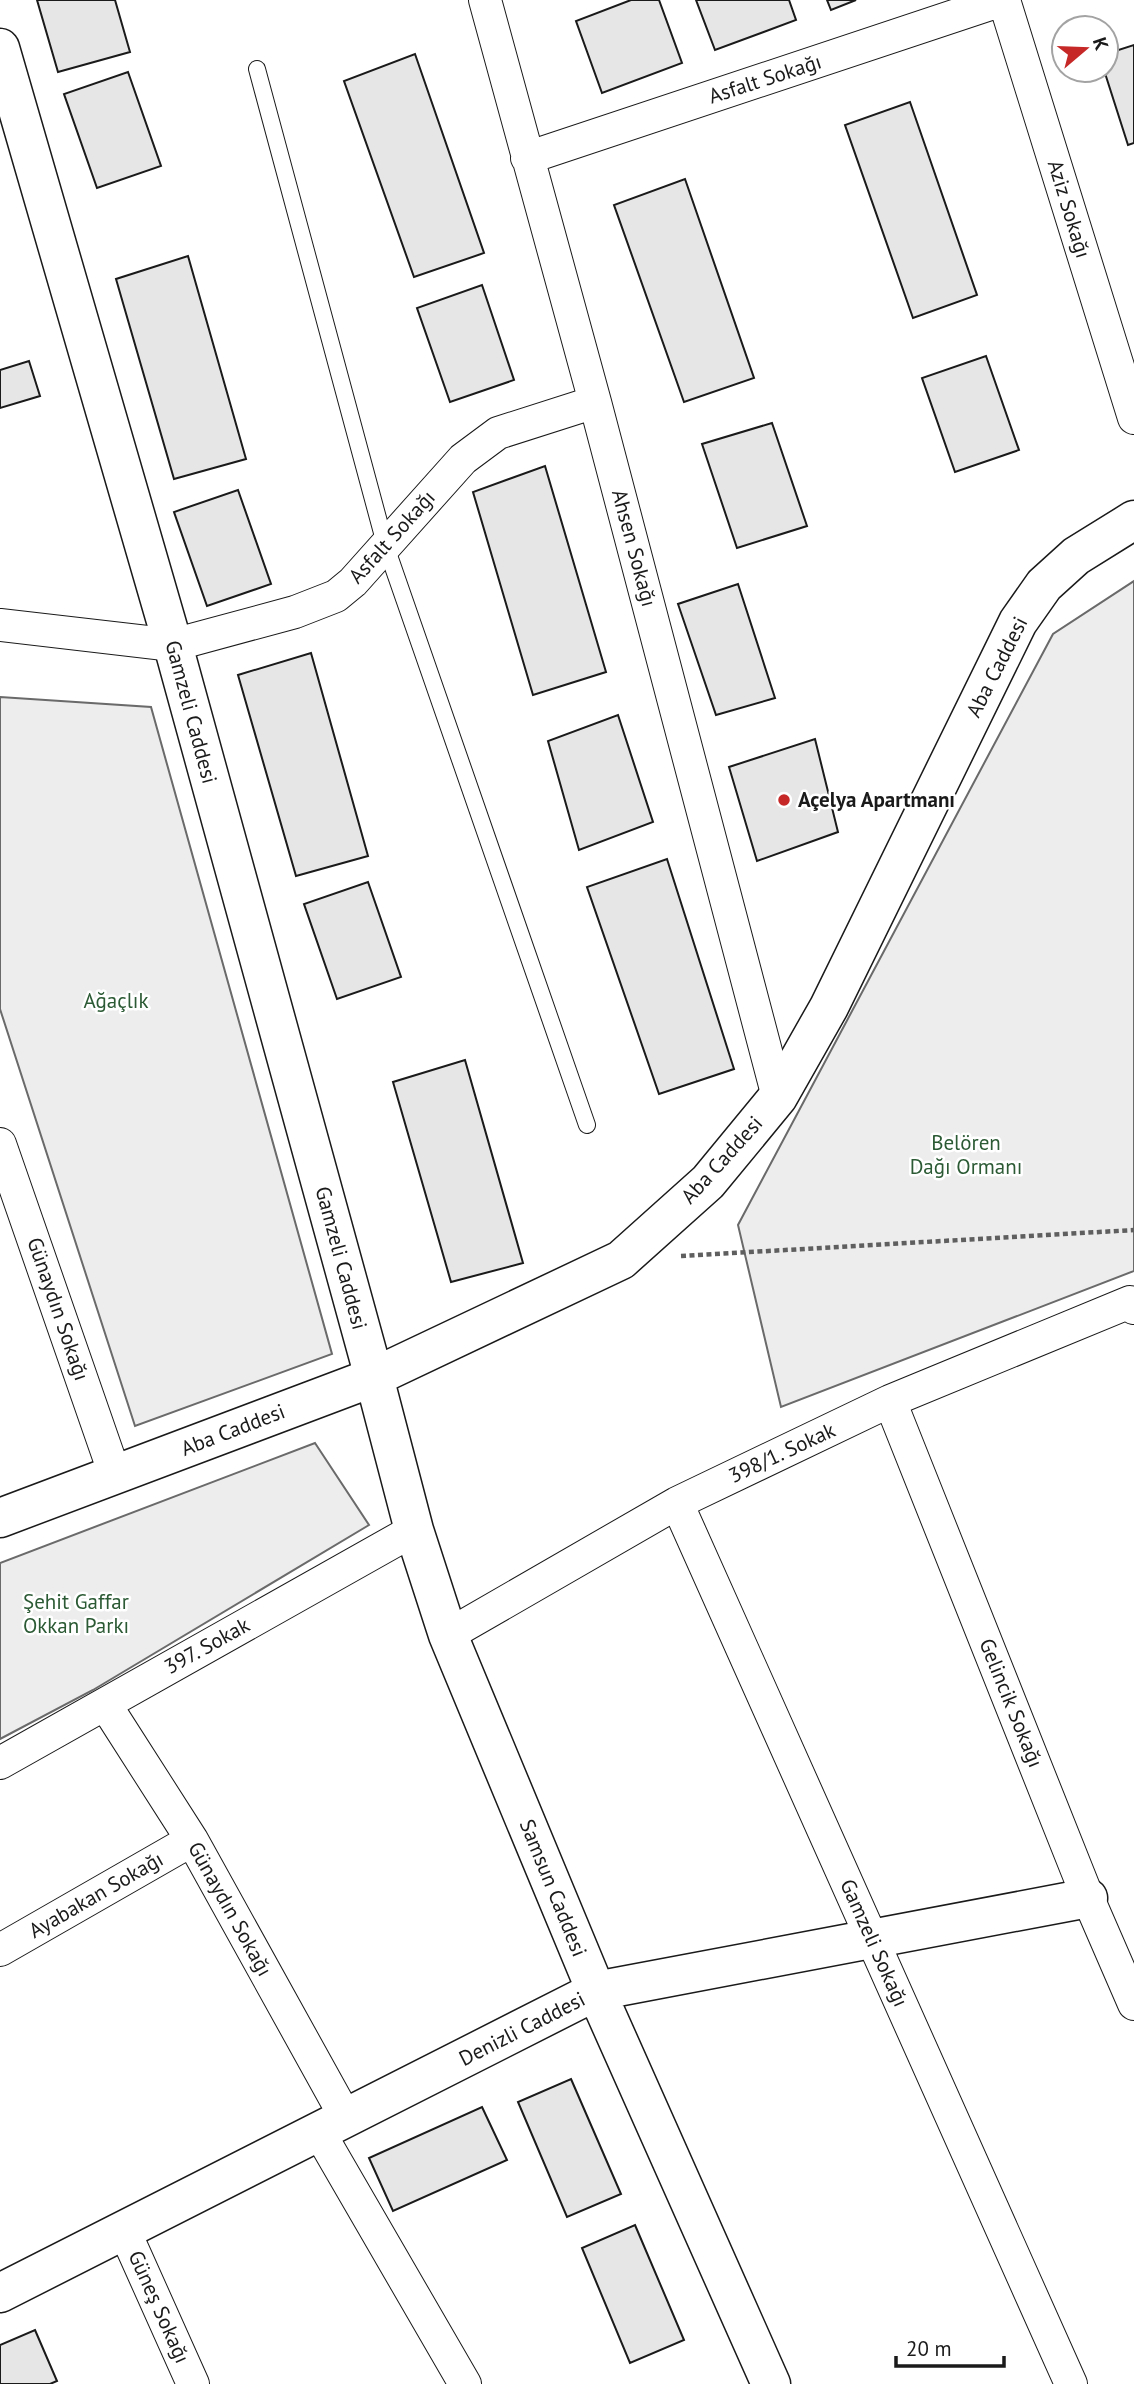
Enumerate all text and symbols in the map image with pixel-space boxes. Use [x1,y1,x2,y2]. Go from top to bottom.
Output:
north arrow [1050,14,1120,84]
text: K [1088,34,1114,53]
street label: Asfalt Sokağı [705,48,825,109]
street label: Aziz Sokağı [1042,157,1097,261]
street label: Asfalt Sokağı [342,484,441,589]
street label: Ahsen Sokağı [606,486,663,609]
street label: Aba Caddesi [960,612,1033,722]
street label: Gamzeli Caddesi [159,637,224,786]
place label: Açelya Apartmanı [798,786,955,813]
marker: Açelya Apartmanı [776,792,792,808]
park label: Ağaçlık [84,987,149,1014]
street label: Aba Caddesi [675,1110,768,1209]
park label: Belören Dağı Ormanı [910,1129,1022,1180]
street label: Gamzeli Caddesi [309,1183,374,1332]
street label: Günaydın Sokağı [21,1234,96,1384]
street label: Aba Caddesi [177,1397,289,1462]
street label: 398/1. Sokak [724,1416,839,1489]
park label: Şehit Gaffar Okkan Parkı [23,1588,129,1639]
street label: 397. Sokak [159,1611,254,1680]
street label: Gelincik Sokağı [973,1634,1050,1771]
street label: Samsun Caddesi [514,1815,593,1960]
street label: Günaydın Sokağı [182,1837,279,1981]
street label: Ayabakan Sokağı [24,1845,168,1944]
street label: Gamzeli Sokağı [834,1875,915,2011]
street label: Denizli Caddesi [454,1985,589,2072]
street label: Güneş Sokağı [123,2246,196,2367]
scale bar [896,2324,1004,2368]
text: 20 m [906,2335,952,2362]

